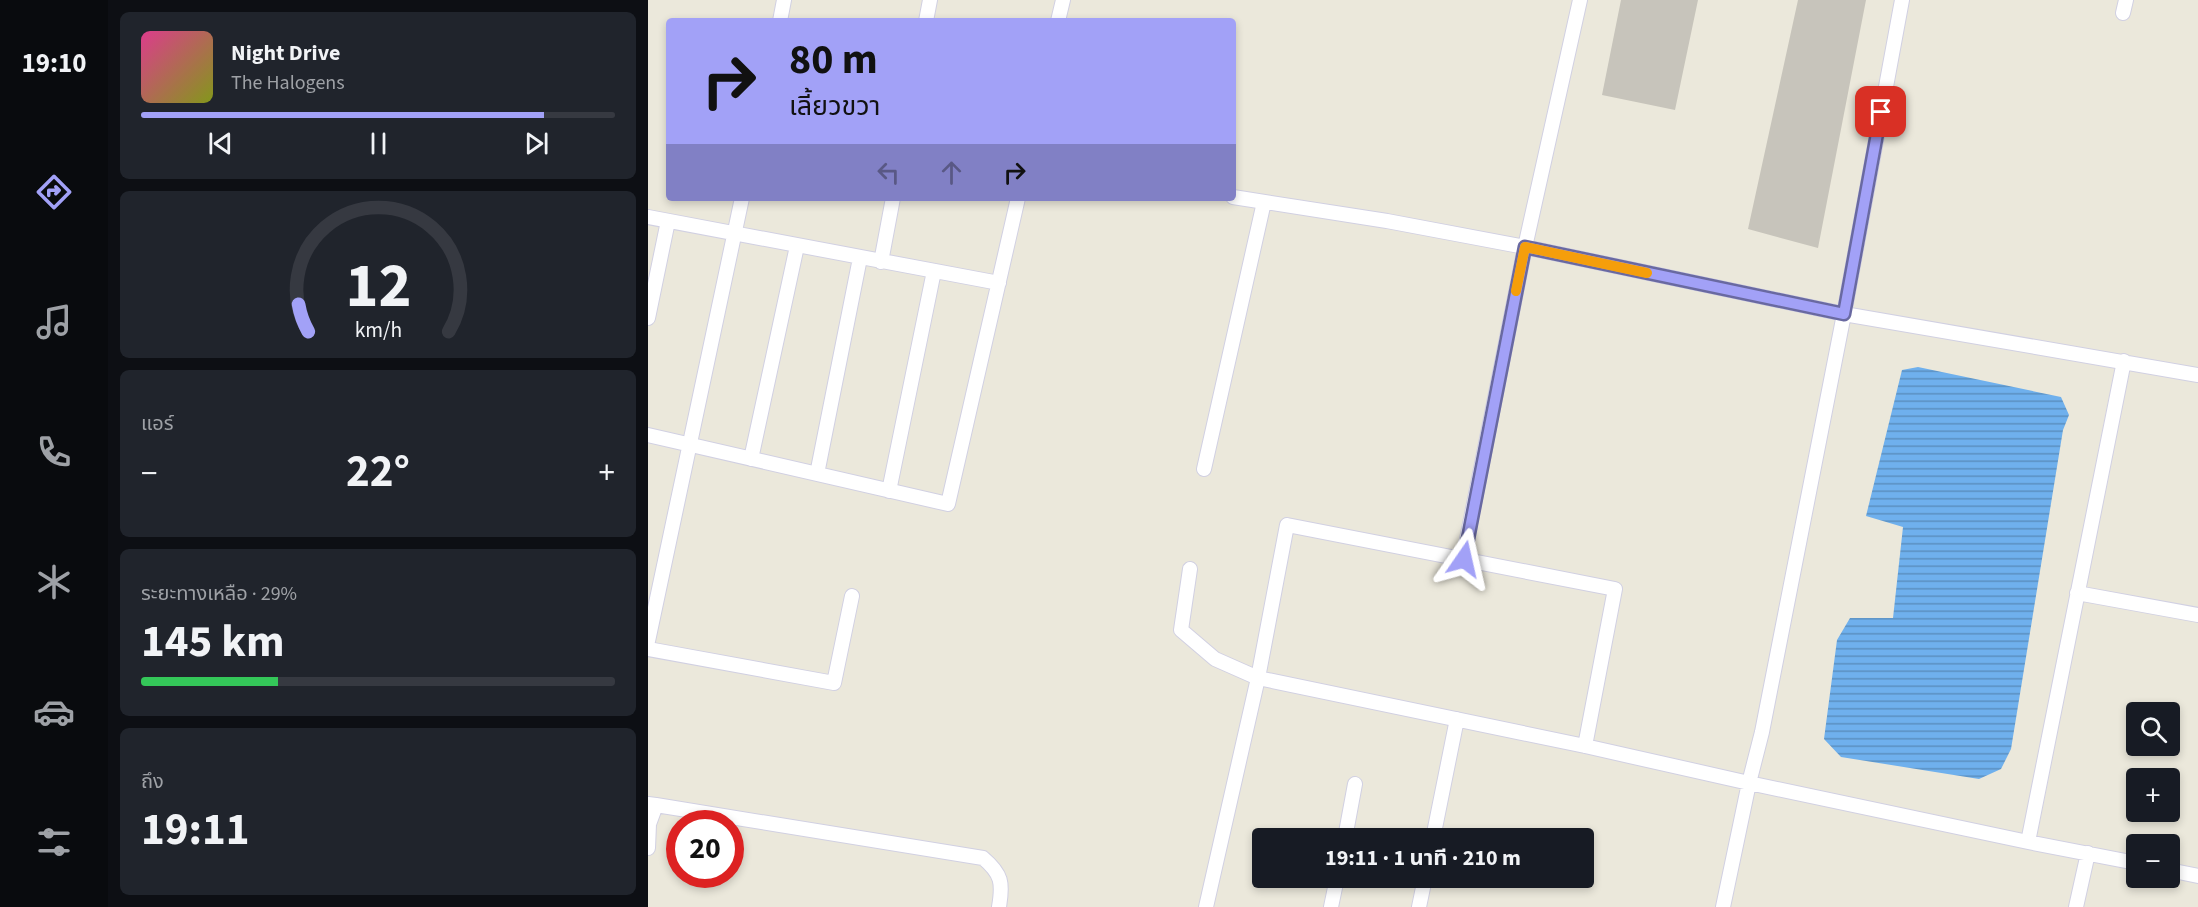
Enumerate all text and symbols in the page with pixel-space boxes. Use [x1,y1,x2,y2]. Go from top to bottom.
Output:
text: 80 m [789,30,878,90]
text: Night Drive [231,37,340,69]
icon: right [690,42,768,120]
text: 19:10 [21,44,87,83]
text: The Halogens [231,69,345,97]
pin [1855,86,1906,137]
text: เลี้ยวขวา [789,87,880,126]
icon: arrive [1864,95,1897,128]
icon: previous [204,127,237,160]
icon: pause [362,127,395,160]
icon: next [520,127,553,160]
icon: left [872,156,905,189]
icon: ahead [935,156,968,189]
icon: right [998,156,1031,189]
icon: directions [33,171,75,213]
text: 12 [345,242,411,331]
icon: music [33,301,75,343]
text: km/h [354,315,402,346]
text: แอร์ [141,410,173,438]
icon: phone [33,431,75,473]
text: 22° [346,440,410,504]
text: − [141,450,157,497]
text: + [599,450,615,497]
position arrow [1432,527,1496,591]
icon: climate [33,561,75,603]
text: ระยะทางเหลือ · 29% [141,580,297,608]
text: 145 km [141,610,285,674]
icon: car [33,691,75,733]
map controls [2126,702,2180,888]
button: search [2126,702,2180,756]
text: ถึง [141,768,164,796]
button: + [2126,768,2180,822]
text: 19:11 [141,798,250,862]
speed limit sign: 20 [666,810,744,888]
icon: filters [33,821,75,863]
button: − [2126,834,2180,888]
text: 19:11 · 1 นาที · 210 m [1325,842,1521,874]

